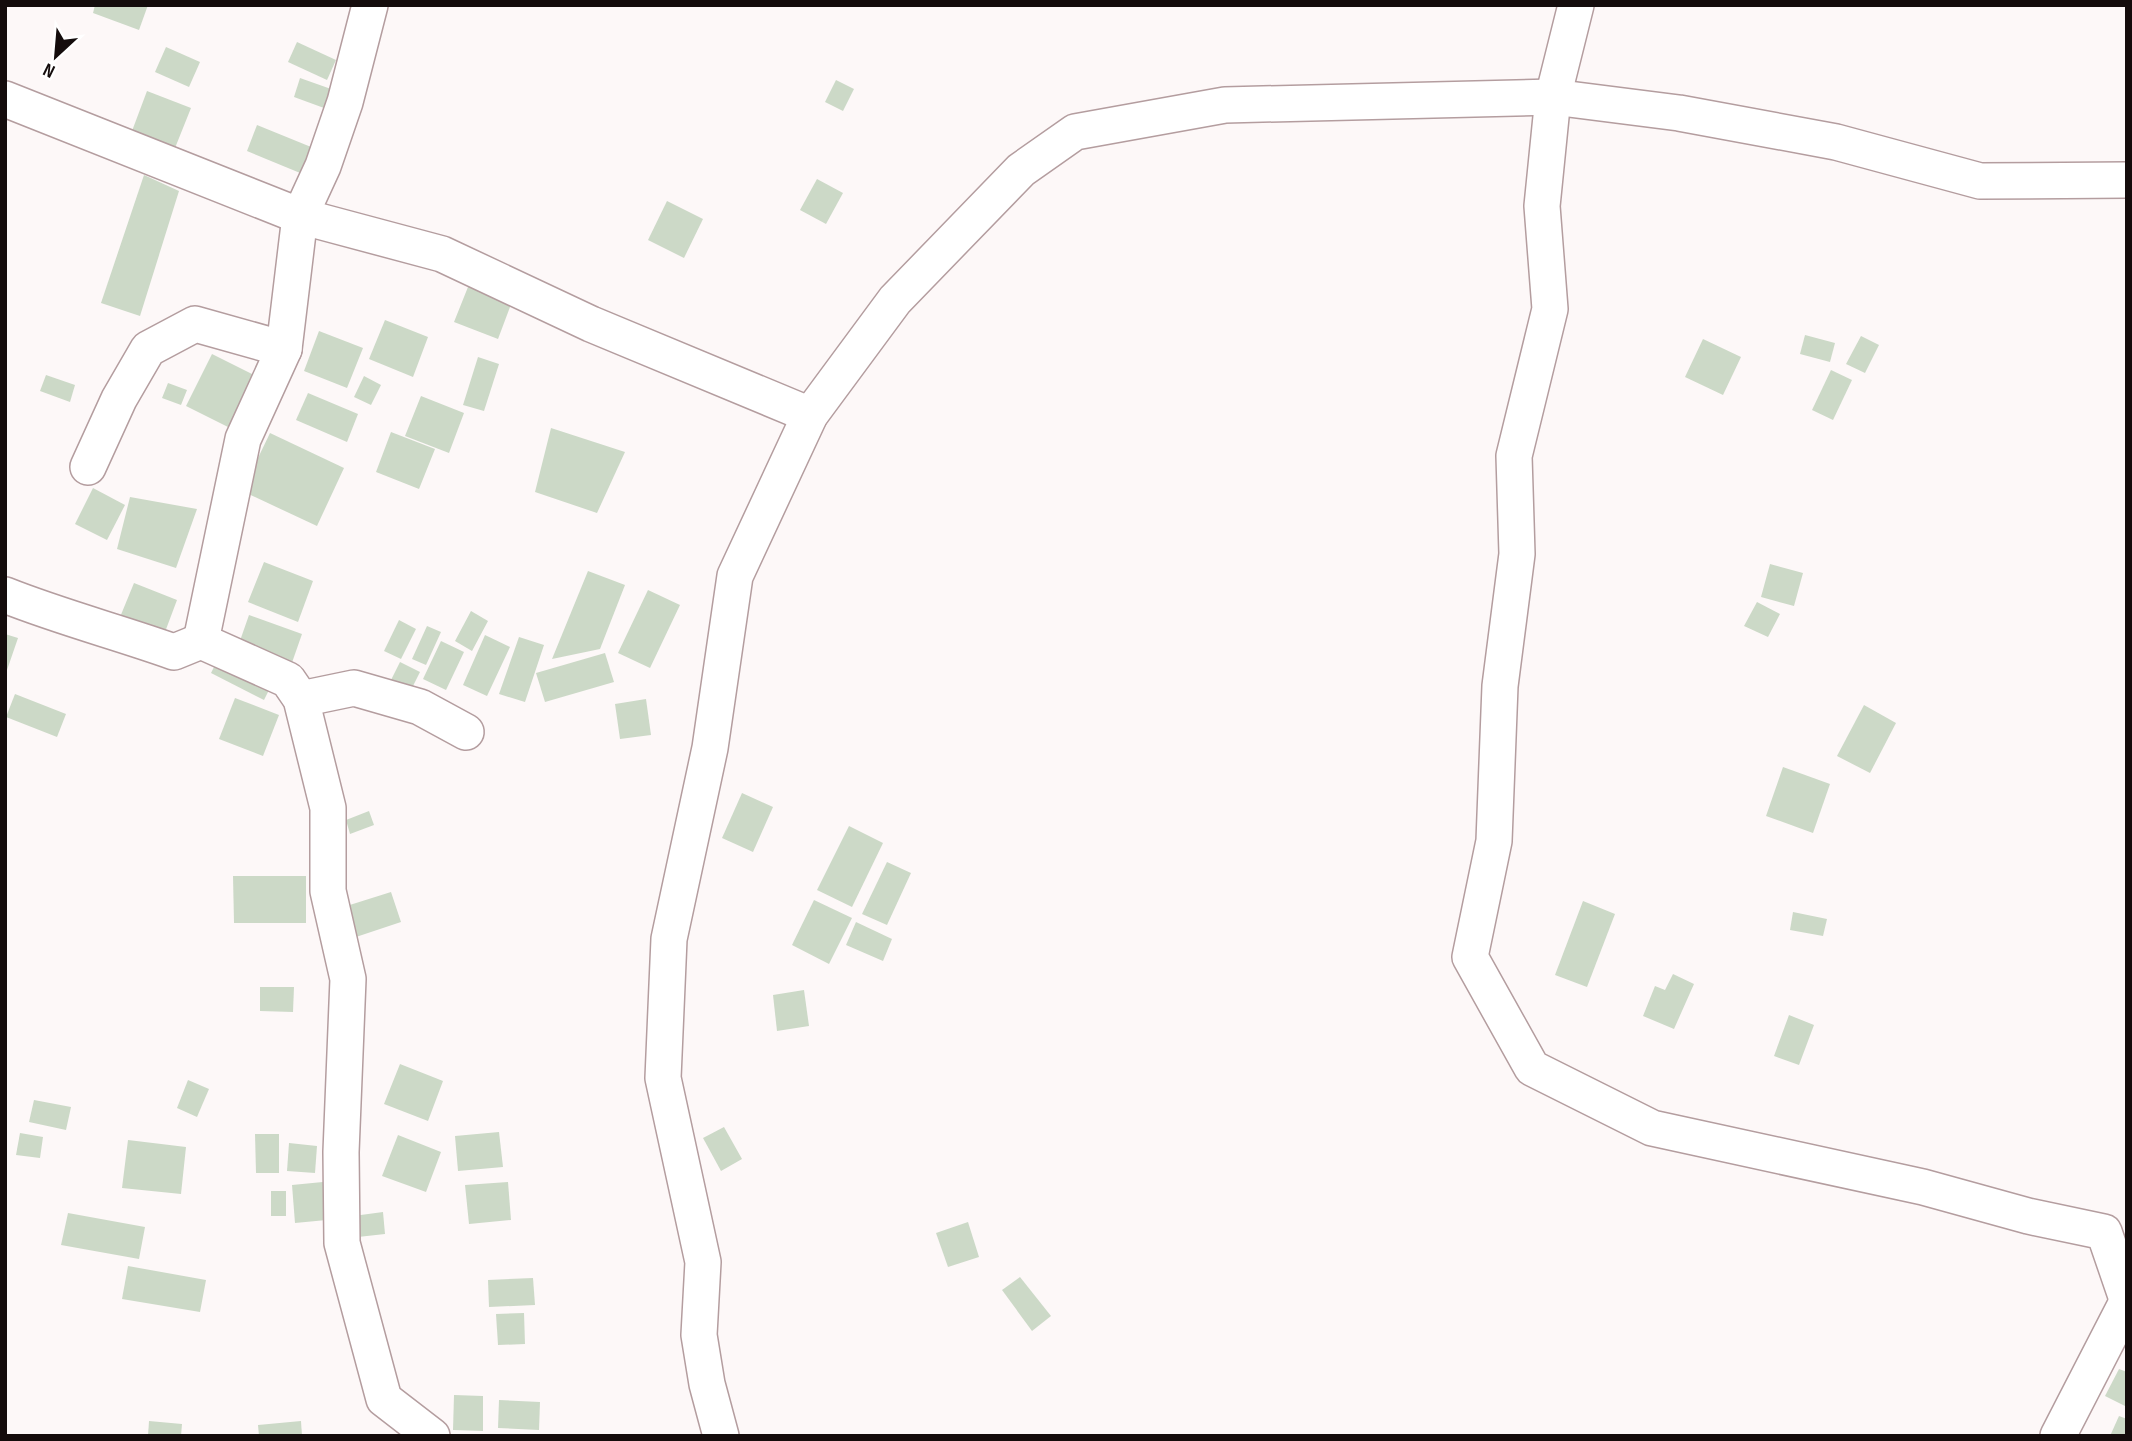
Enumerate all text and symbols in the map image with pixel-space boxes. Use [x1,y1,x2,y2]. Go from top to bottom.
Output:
north arrow [21,21,91,91]
text: N [40,57,59,82]

